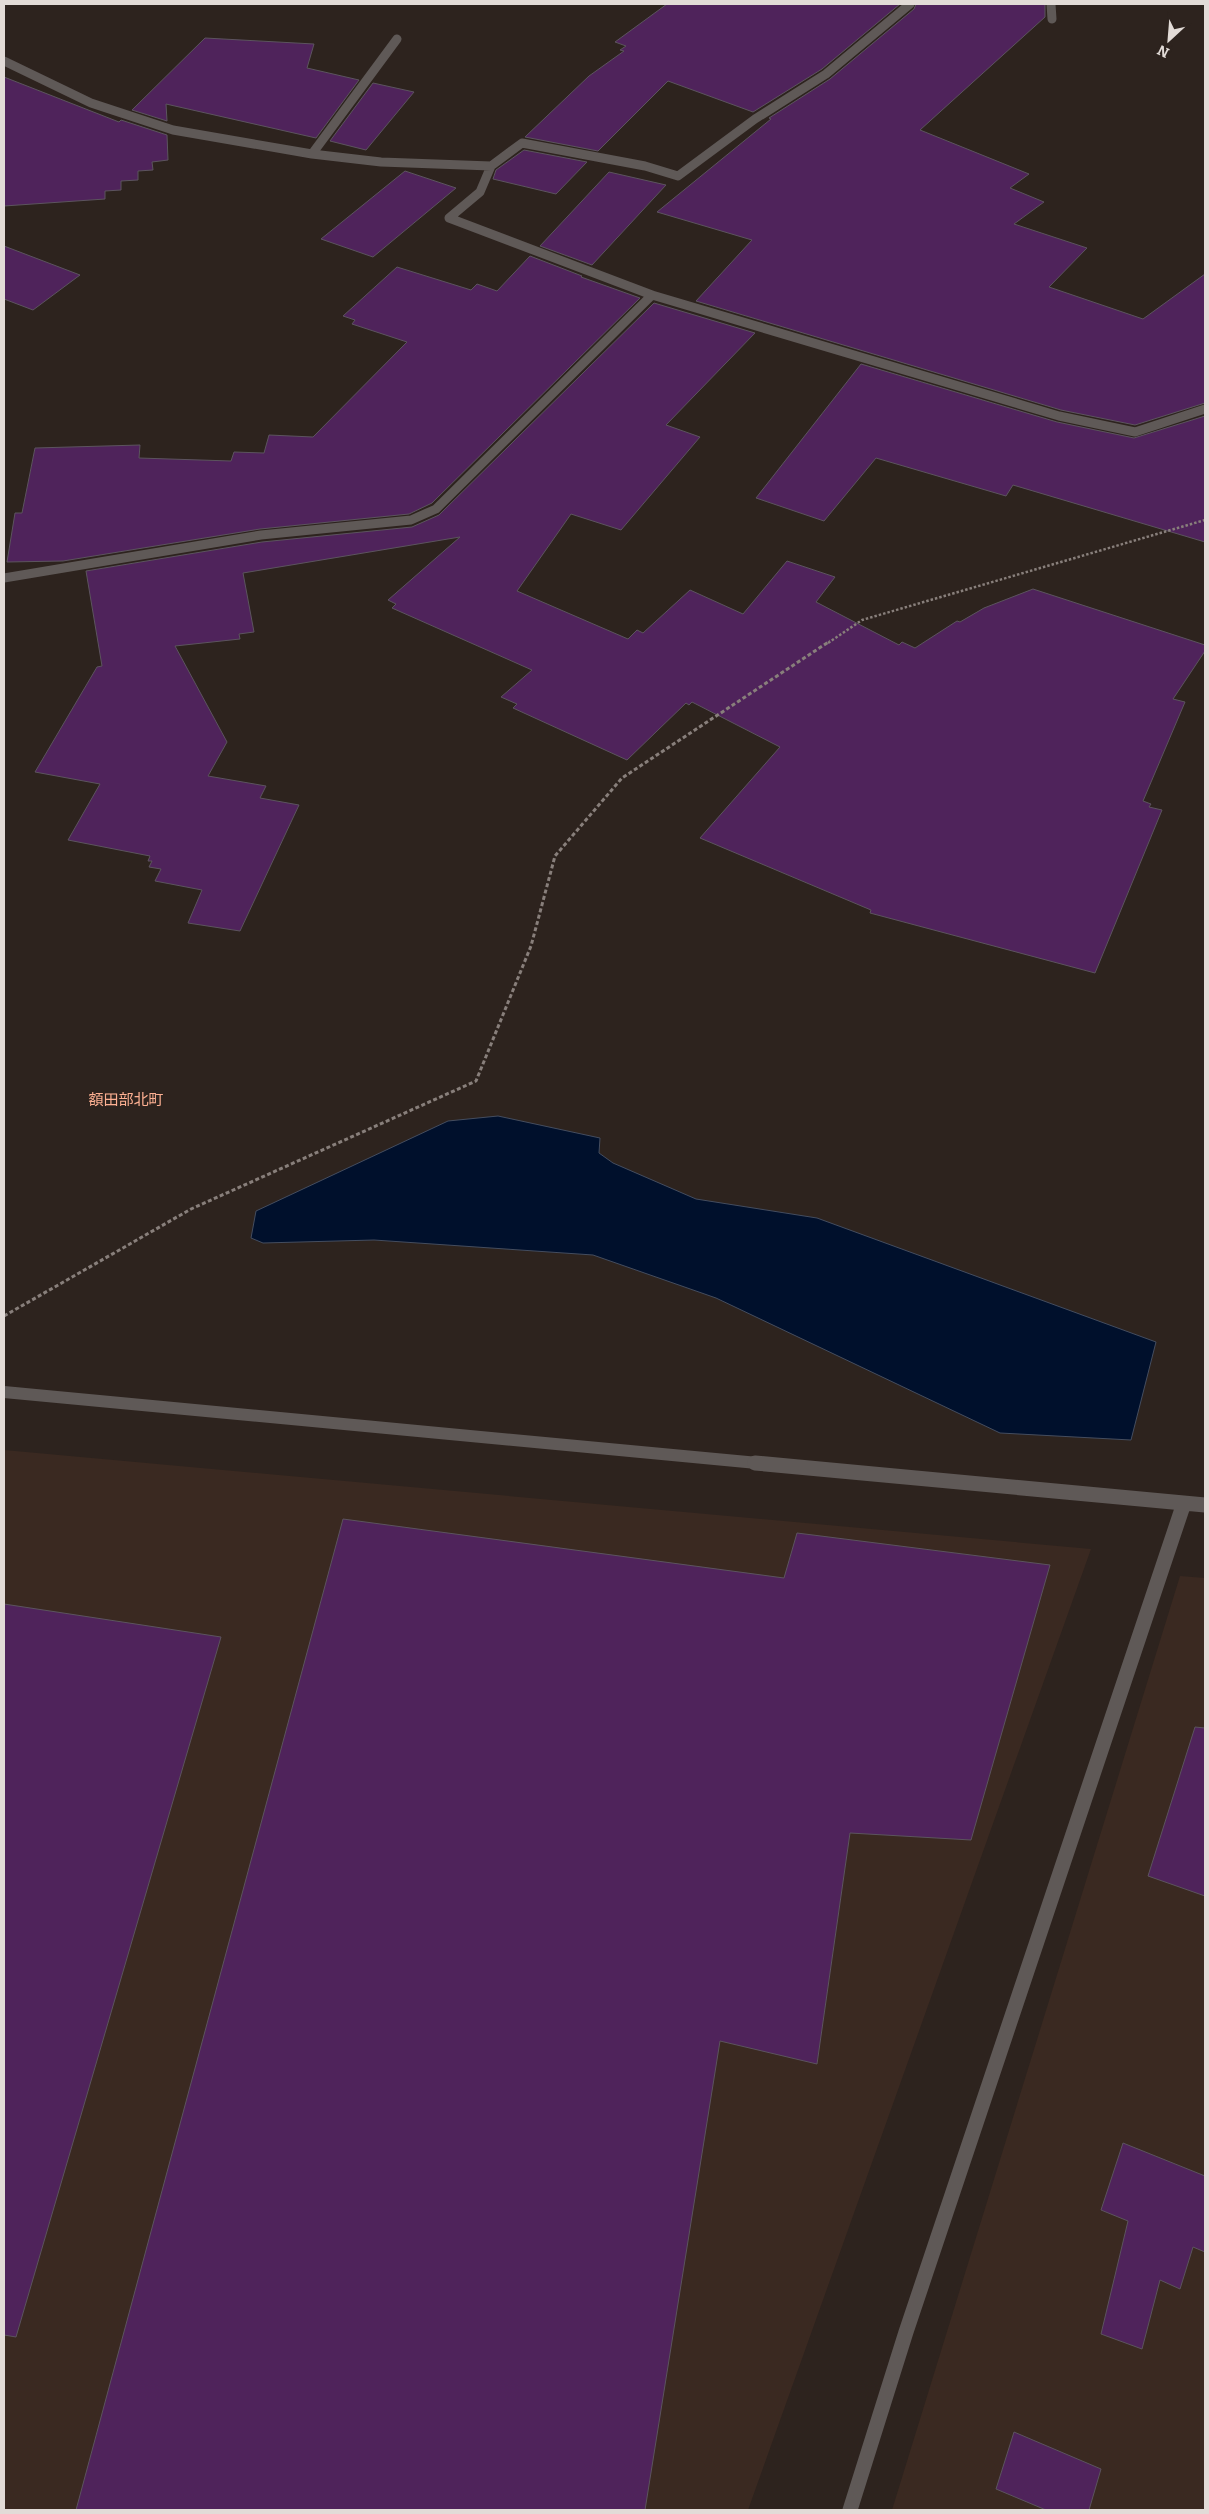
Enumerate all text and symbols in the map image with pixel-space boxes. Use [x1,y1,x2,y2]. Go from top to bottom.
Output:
north arrow [1144,15,1194,65]
text: N [1155,41,1172,61]
district label: 額田部北町 [88,1091,164,1109]

